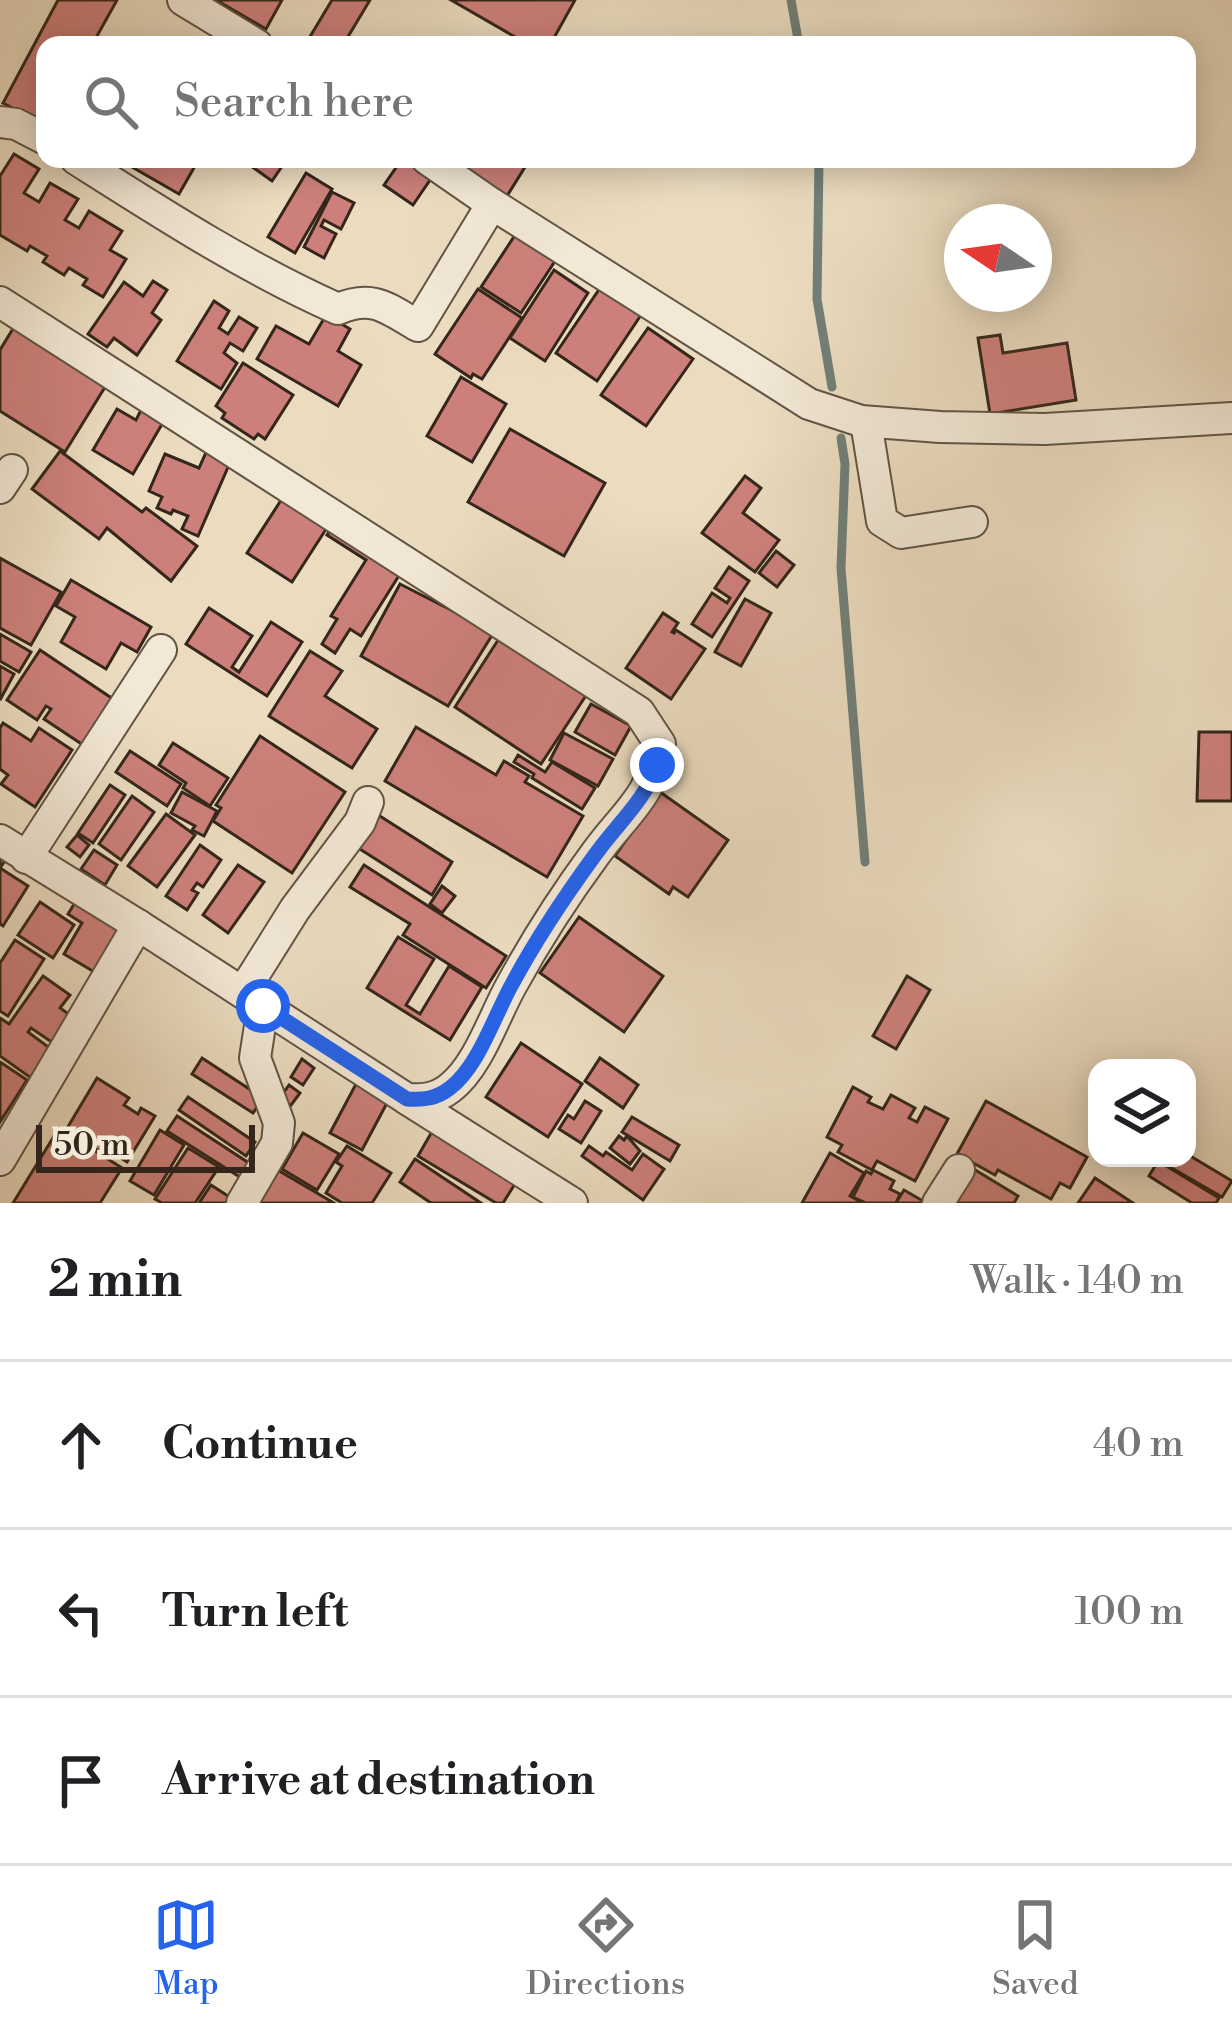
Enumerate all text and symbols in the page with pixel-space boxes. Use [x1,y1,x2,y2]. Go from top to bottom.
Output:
search box [36,36,1196,168]
icon: search [78,69,144,135]
text: Search here [174,74,414,131]
north arrow [944,204,1052,312]
route end [630,738,684,792]
route start [236,979,290,1033]
map controls [1088,1059,1196,1167]
button: layers [1088,1059,1196,1167]
scale bar [36,1119,255,1172]
text: 50 m [54,1125,130,1166]
text: 2 min [48,1249,182,1313]
text: Walk · 140 m [970,1257,1184,1306]
icon: ahead [48,1412,114,1478]
text: Continue [162,1416,358,1473]
text: 40 m [1093,1420,1184,1469]
icon: left [48,1580,114,1646]
text: Turn left [162,1584,348,1641]
text: 100 m [1075,1588,1184,1637]
icon: arrive [48,1748,114,1814]
text: Arrive at destination [162,1752,595,1809]
tab: Map [153,1892,219,2005]
tab: Directions [526,1892,685,2005]
tab: Saved [992,1892,1079,2005]

